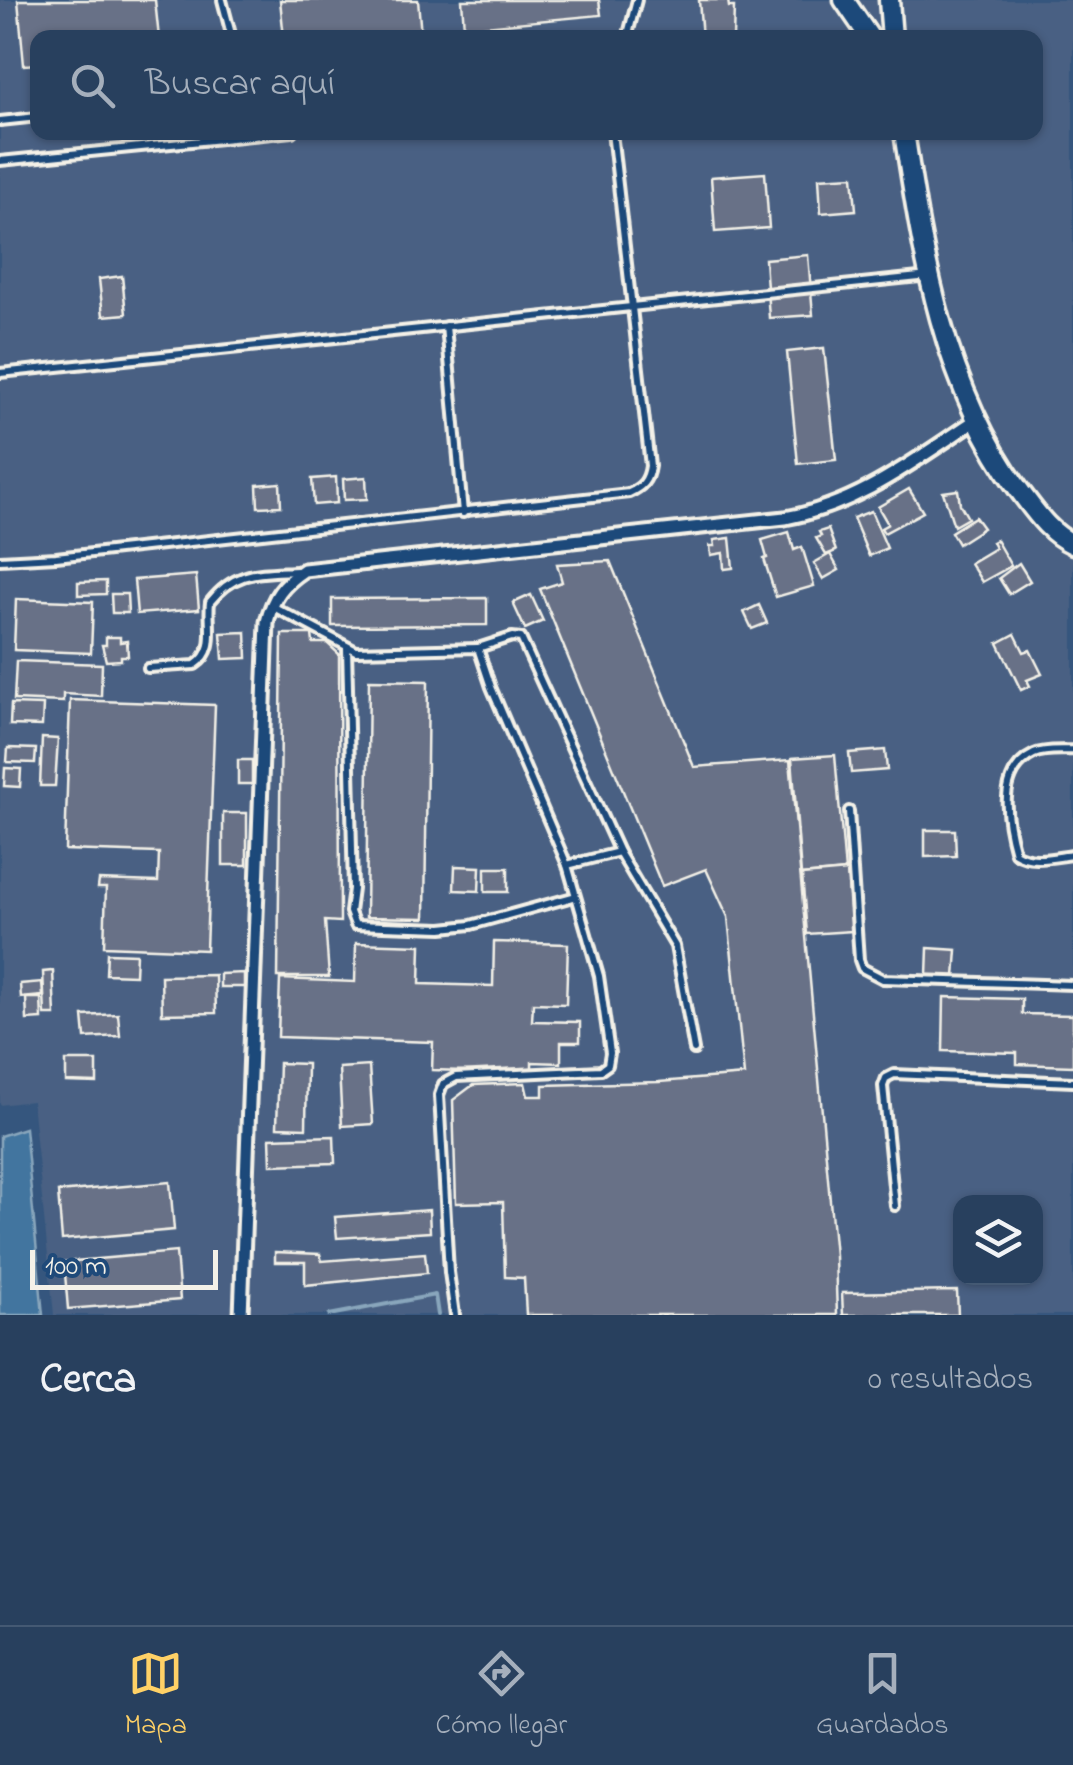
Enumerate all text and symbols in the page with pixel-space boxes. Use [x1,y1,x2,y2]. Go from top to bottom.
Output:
search box [30,30,1043,140]
text: Buscar aquí [145,57,335,113]
icon: search [65,58,120,113]
map controls [953,1195,1043,1285]
button: layers [953,1195,1043,1285]
scale bar [30,1245,218,1290]
text: 100 m [45,1247,107,1288]
text: Cerca [40,1350,136,1411]
text: 0 resultados [868,1357,1033,1404]
tab: Mapa [124,1646,187,1747]
tab: Cómo llegar [436,1646,567,1747]
tab: Guardados [816,1646,949,1747]

